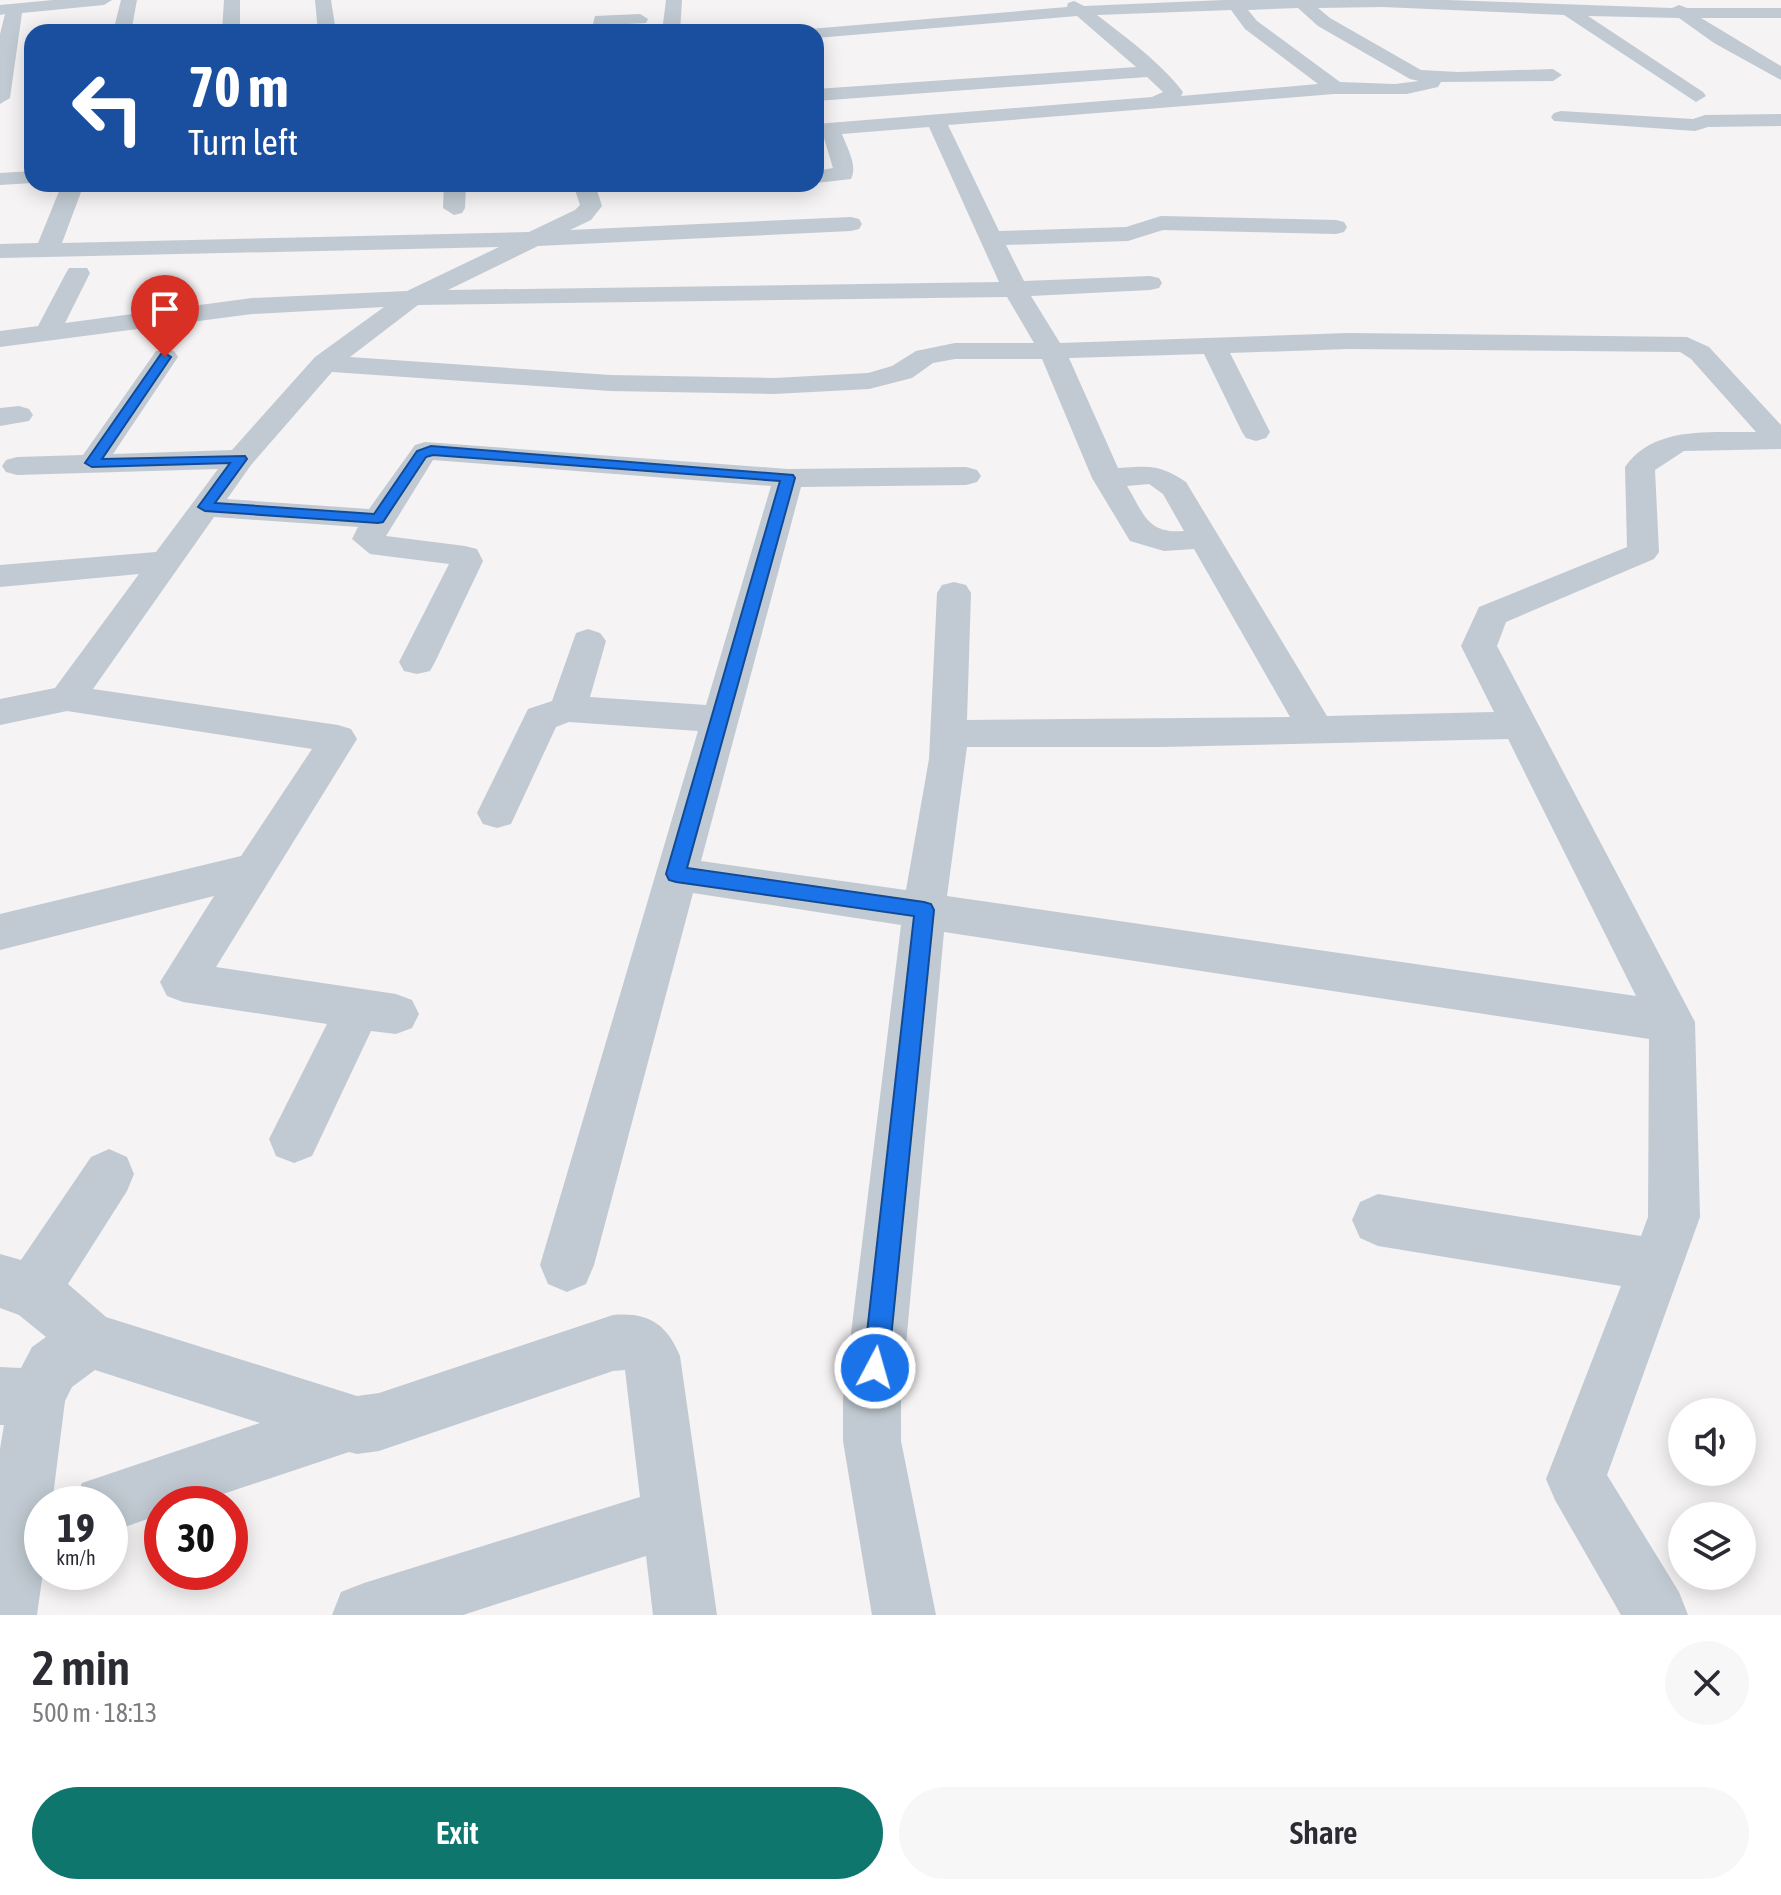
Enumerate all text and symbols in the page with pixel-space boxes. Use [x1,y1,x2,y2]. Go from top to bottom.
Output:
text: 70 m [188,55,289,119]
icon: left [56,56,160,160]
text: Turn left [188,121,298,163]
pin [131,275,199,357]
icon: arrive [143,287,187,331]
position arrow [833,1326,917,1410]
map controls [1668,1398,1756,1590]
button: sound [1668,1398,1756,1486]
speed limit sign: 30 [144,1486,248,1590]
button: layers [1668,1502,1756,1590]
text: 19 [57,1505,95,1550]
text: km/h [56,1546,96,1569]
text: 2 min [32,1640,130,1695]
button: close [1665,1641,1749,1725]
text: 500 m · 18:13 [32,1698,157,1728]
button: Exit [32,1787,883,1879]
button: Share [899,1787,1749,1879]

